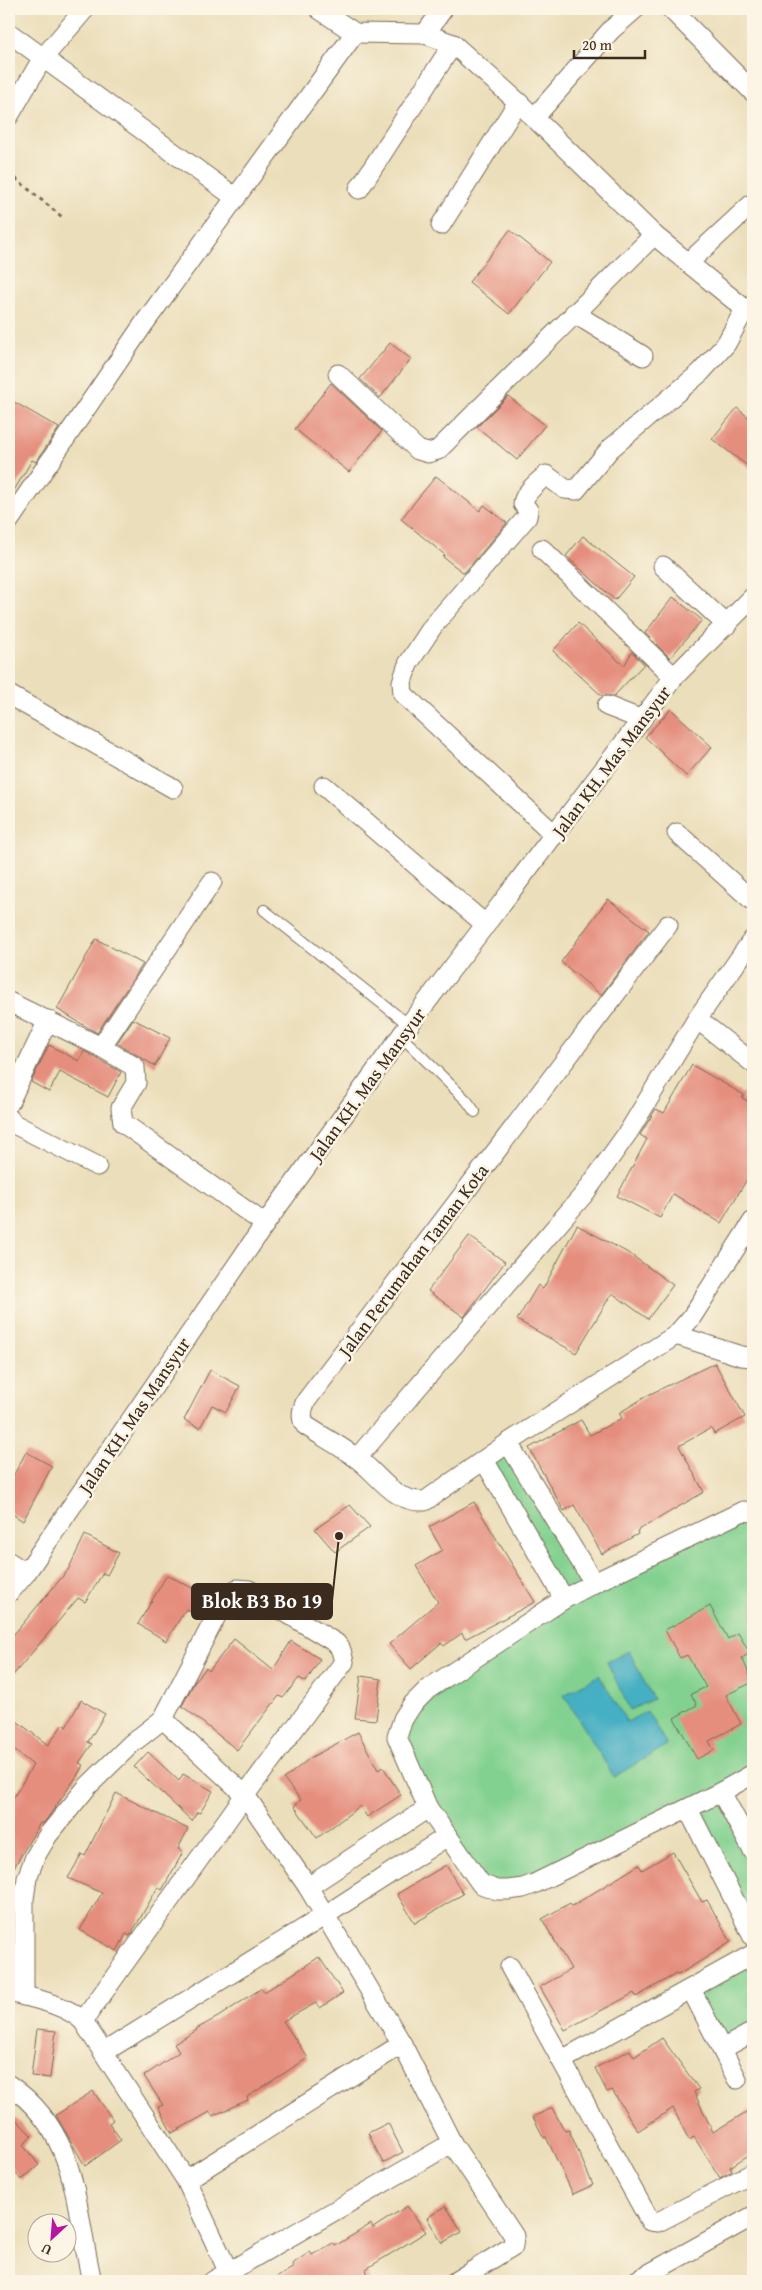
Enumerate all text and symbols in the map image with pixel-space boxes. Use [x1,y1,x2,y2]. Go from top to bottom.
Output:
scale bar [574,28,646,60]
text: 20 m [582,34,613,55]
street label: Jalan KH. Mas Mansyur [543,679,677,844]
street label: Jalan KH. Mas Mansyur [301,1001,432,1168]
street label: Jalan Perumahan Taman Kota [330,1158,495,1364]
street label: Jalan KH. Mas Mansyur [70,1331,197,1501]
callout: Blok B3 Bo 19 [192,1584,332,1619]
text: Blok B3 Bo 19 [202,1586,322,1615]
north arrow [28,2212,78,2262]
text: U [37,2238,55,2261]

